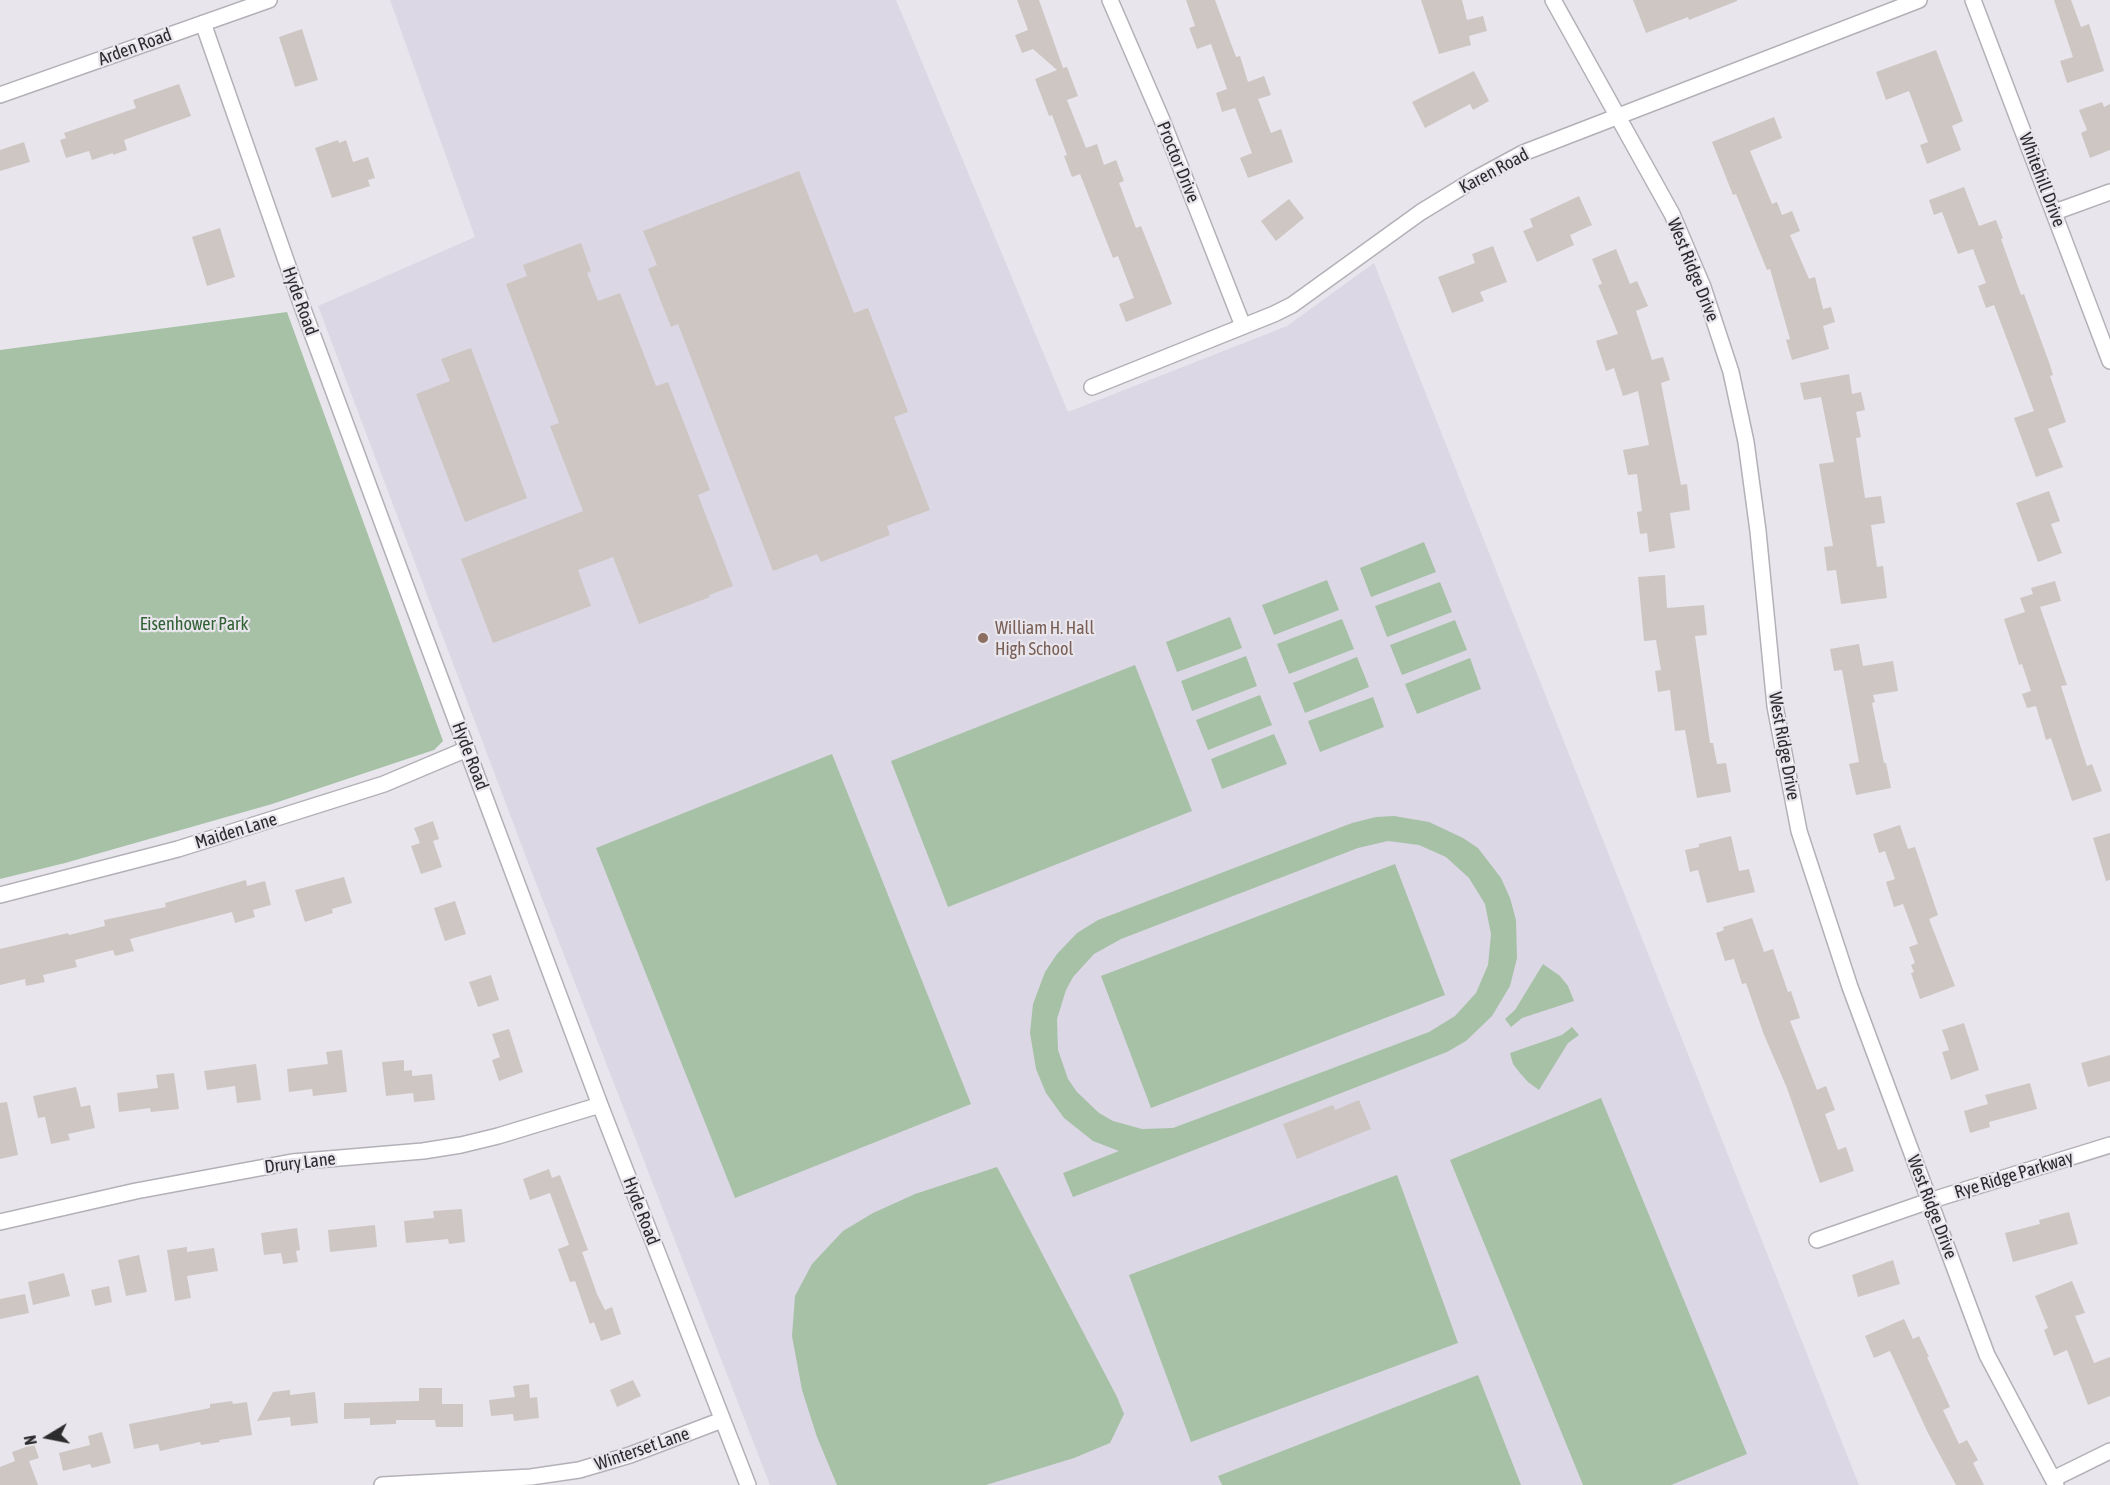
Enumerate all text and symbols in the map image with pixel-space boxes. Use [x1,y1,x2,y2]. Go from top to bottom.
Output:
street label: Arden Road [95,24,175,70]
street label: Proctor Drive [1152,118,1204,206]
street label: Whitehill Drive [2014,130,2070,230]
street label: Karen Road [1455,144,1533,198]
street label: West Ridge Drive [1663,215,1723,325]
street label: Hyde Road [278,264,322,338]
park label: Eisenhower Park [140,613,248,635]
place label: William H. Hall High School [995,617,1094,660]
marker: William H. Hall High School [976,631,990,645]
street label: West Ridge Drive [1764,690,1804,802]
street label: Hyde Road [447,719,493,793]
street label: Maiden Lane [192,808,280,854]
street label: Rye Ridge Parkway [1952,1147,2076,1203]
street label: Drury Lane [263,1148,337,1178]
street label: West Ridge Drive [1902,1152,1962,1262]
street label: Hyde Road [618,1174,664,1248]
north arrow [18,1407,78,1467]
street label: Winterset Lane [592,1423,692,1475]
text: N [21,1434,40,1446]

